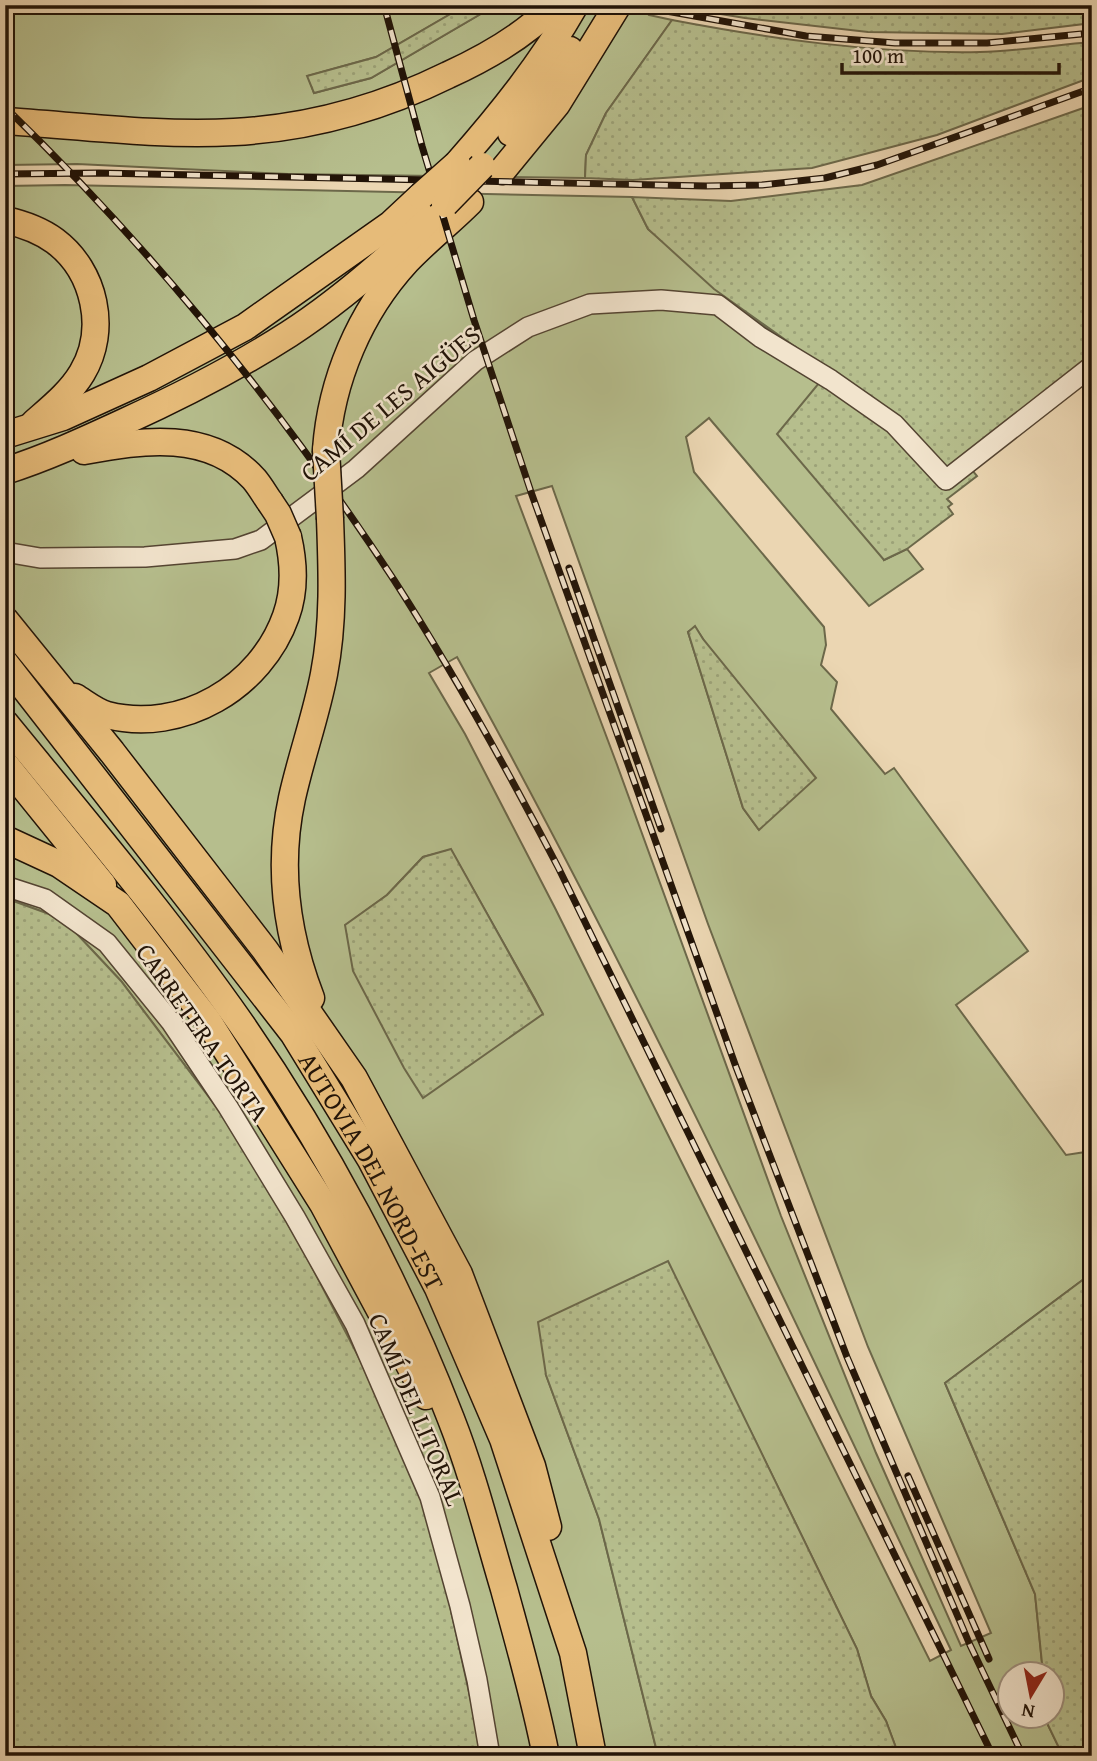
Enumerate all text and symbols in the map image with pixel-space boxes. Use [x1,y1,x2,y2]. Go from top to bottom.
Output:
scale bar [842,32,1058,76]
text: 100 m [852,40,904,71]
street label: CAMÍ DE LES AIGÜES [291,316,489,490]
street label: CARRETERA TORTA [127,935,279,1129]
street label: AUTOVIA DEL NORD-EST [289,1044,455,1297]
street label: CAMÍ DEL LITORAL [359,1307,475,1512]
north arrow [996,1660,1066,1730]
text: N [1019,1697,1037,1727]

